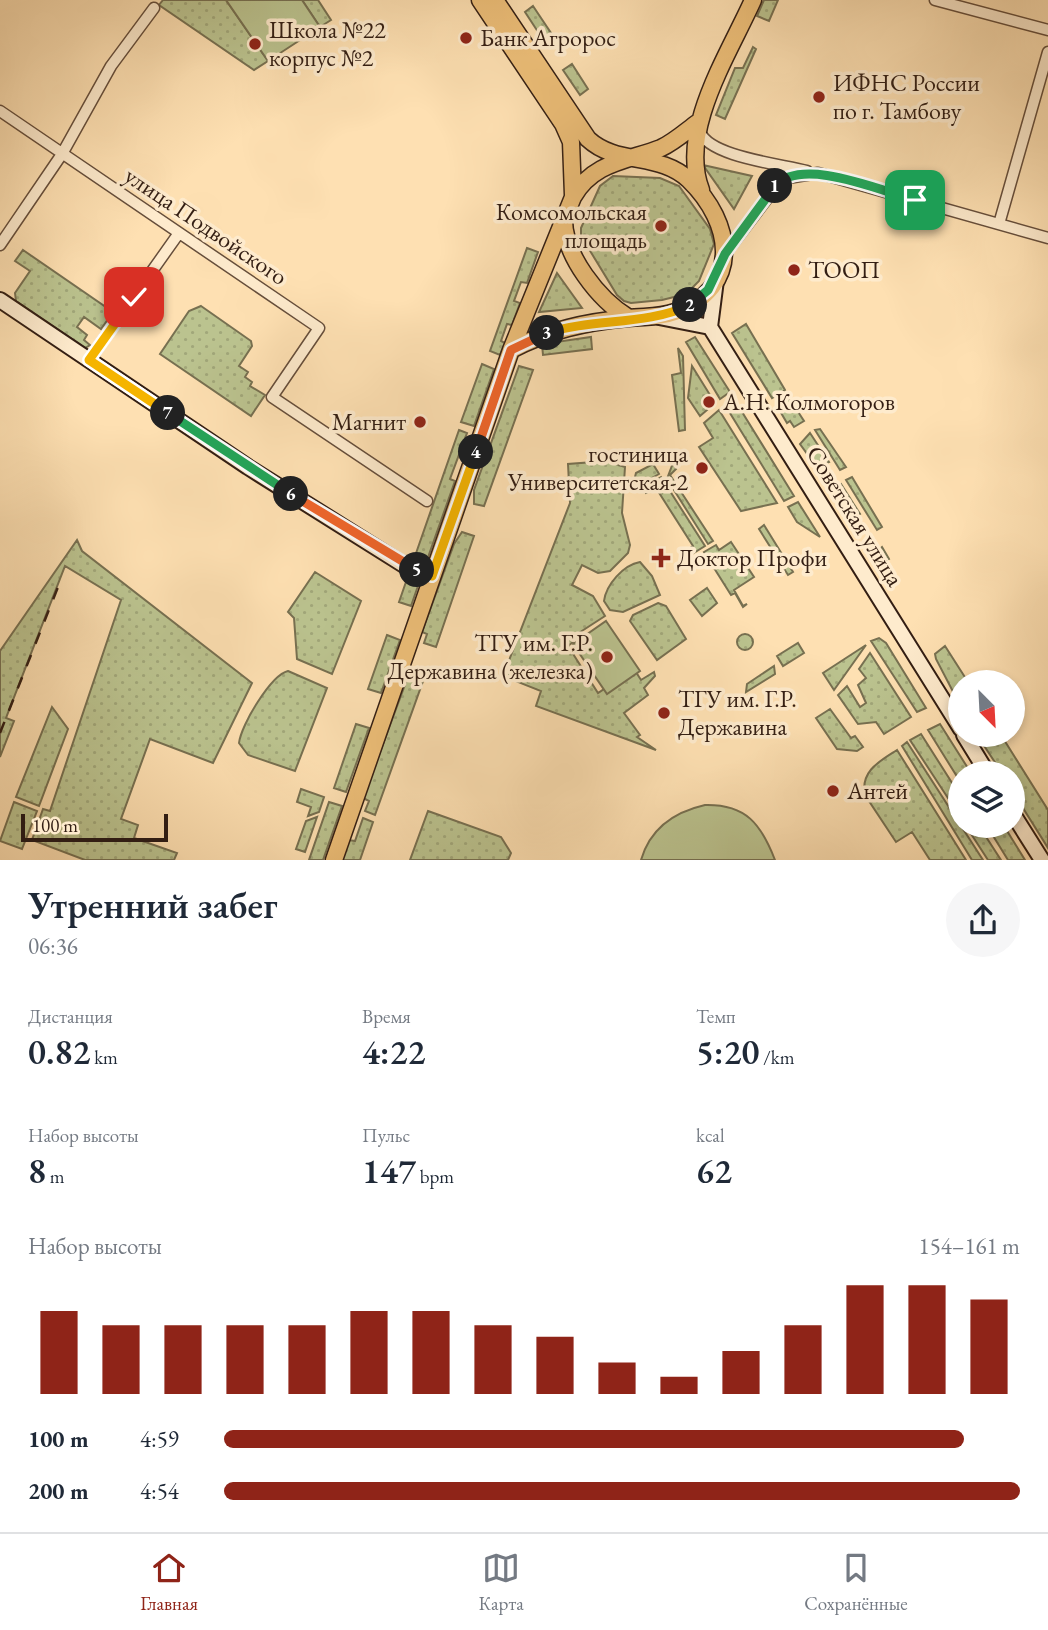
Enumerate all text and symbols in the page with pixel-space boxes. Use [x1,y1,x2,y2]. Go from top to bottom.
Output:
place label: Школа №22 корпус №2 [269,14,386,73]
place label: Банк Агророс [480,22,616,53]
marker: Банк Агророс [458,30,474,46]
marker: Школа №22 корпус №2 [247,36,263,52]
place label: ИФНС России по г. Тамбову [833,67,980,126]
marker: ИФНС России по г. Тамбову [811,89,827,105]
street label: улица Подвойского [119,160,294,292]
pin: 1 [758,168,792,204]
pin [885,170,945,230]
text: 1 [769,173,780,198]
icon: arrive [896,181,934,219]
place label: Комсомольская площадь [496,196,647,255]
marker: Комсомольская площадь [653,218,669,234]
place label: ТООП [808,254,880,285]
marker: ТООП [786,262,802,278]
pin [104,267,164,327]
icon: check [115,278,153,316]
pin: 2 [672,288,708,322]
text: 2 [684,292,695,317]
pin: 3 [530,316,564,350]
text: 3 [541,320,552,345]
place label: А.Н. Колмогоров [722,386,895,417]
marker: А.Н. Колмогоров [701,394,717,410]
pin: 7 [150,396,186,430]
text: 7 [162,400,173,425]
place label: Магнит [332,406,406,437]
marker: Магнит [412,414,428,430]
pin: 4 [458,434,494,470]
place label: гостиница Университетская-2 [507,438,688,497]
text: 4 [470,439,481,464]
street label: Советская улица [800,440,911,592]
marker: гостиница Университетская-2 [694,460,710,476]
pin: 6 [274,476,308,512]
text: 6 [285,481,296,506]
place label: Доктор Профи [677,542,827,573]
marker: Доктор Профи [651,548,671,568]
pin: 5 [400,552,434,588]
text: 5 [411,557,422,582]
place label: ТГУ им. Г.Р. Державина (железка) [388,627,593,686]
marker: ТГУ им. Г.Р. Державина (железка) [599,649,615,665]
north arrow [948,670,1026,747]
map controls [948,670,1025,838]
place label: ТГУ им. Г.Р. Державина [678,683,797,742]
marker: ТГУ им. Г.Р. Державина [656,705,672,721]
button: layers [948,761,1025,838]
place label: Антей [846,775,908,806]
marker: Антей [825,783,841,799]
scale bar [21,811,168,843]
text: 100 m [32,813,78,838]
text: Утренний забег [28,880,278,929]
button: share [946,883,1020,957]
text: 06:36 [28,931,78,961]
text: Дистанция [28,1004,113,1029]
text: Время [362,1004,411,1029]
text: Темп [696,1004,736,1029]
text: 0.82 [28,1029,90,1074]
text: 4:22 [362,1029,425,1074]
text: 5:20 [696,1029,759,1074]
text: km [90,1045,118,1070]
text: /km [759,1045,794,1070]
text: Набор высоты [28,1123,139,1148]
text: Пульс [362,1123,410,1148]
text: kcal [696,1123,725,1148]
text: 8 [28,1148,46,1193]
text: 147 [362,1148,416,1193]
text: 62 [696,1148,732,1193]
text: m [46,1164,65,1189]
text: bpm [416,1164,454,1189]
text: Набор высоты [28,1231,162,1261]
text: 154–161 m [919,1231,1020,1261]
text: 100 m [28,1424,89,1454]
text: 4:59 [140,1424,179,1454]
text: 200 m [28,1476,89,1506]
text: 4:54 [140,1476,179,1506]
tab: Главная [140,1549,198,1616]
tab: Карта [478,1549,524,1616]
tab: Сохранённые [804,1549,908,1616]

